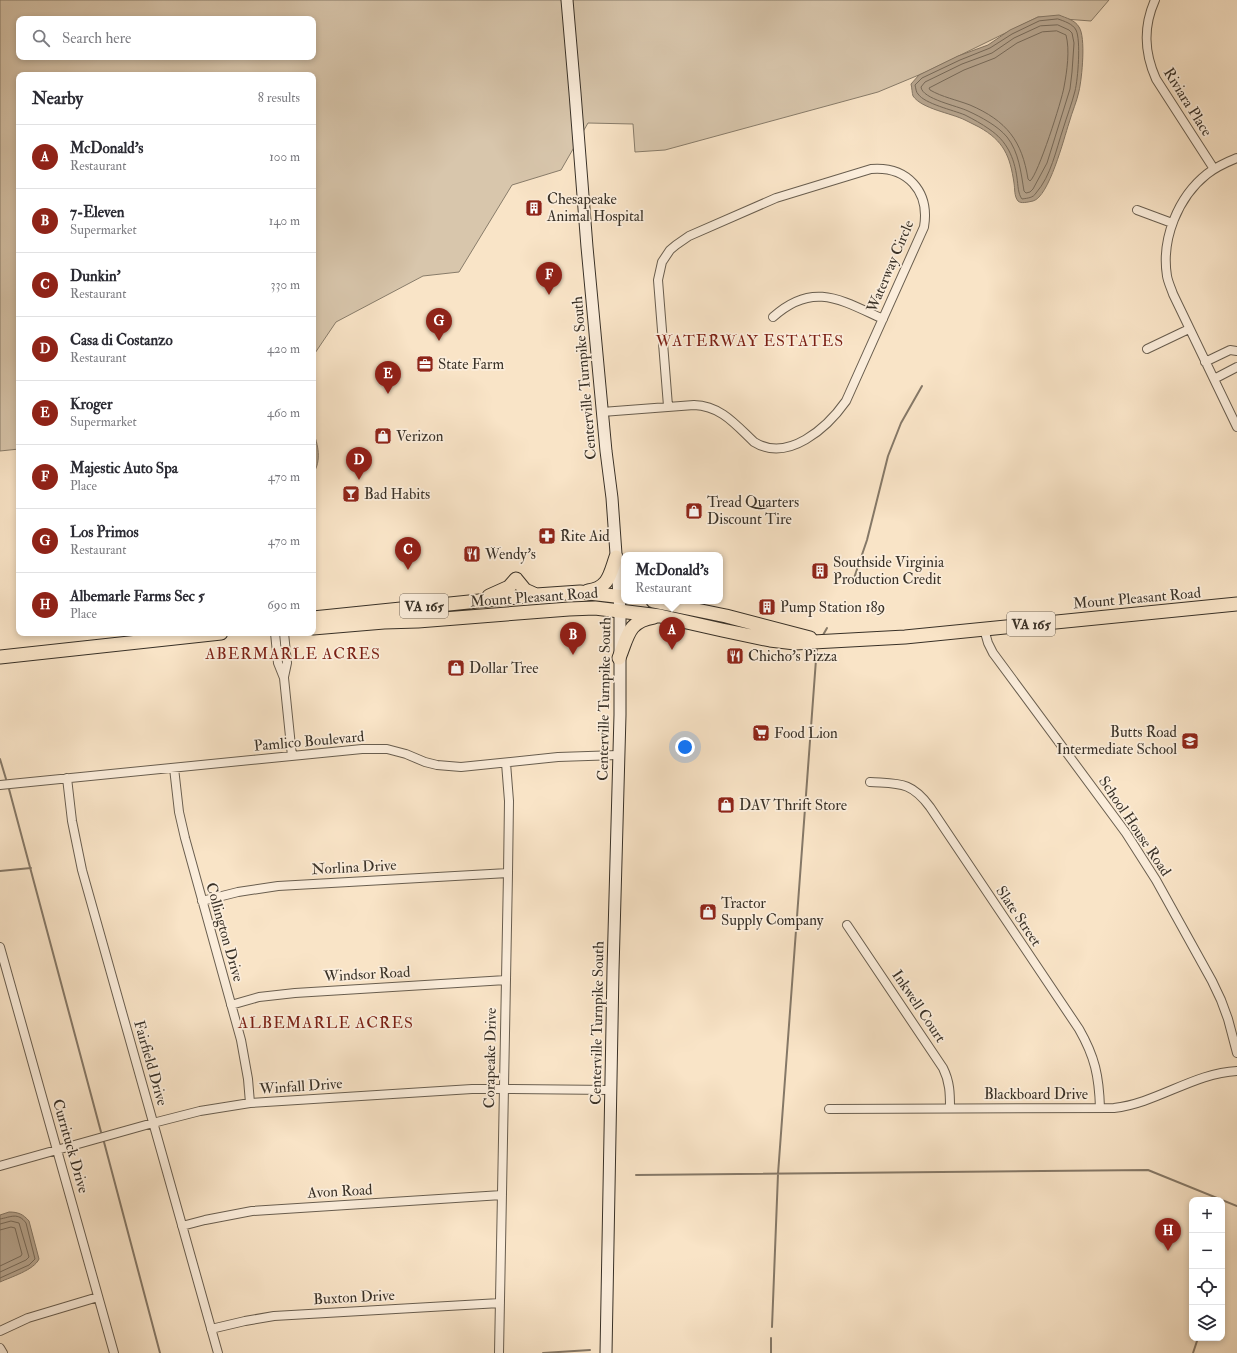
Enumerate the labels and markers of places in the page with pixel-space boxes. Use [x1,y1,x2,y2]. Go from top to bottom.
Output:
place label: Chesapeake Animal Hospital [546,190,644,227]
building icon: Chesapeake Animal Hospital [524,198,544,218]
pin: F [536,262,562,295]
pin: G [426,308,452,341]
office icon: State Farm [415,354,435,374]
place label: State Farm [438,355,504,374]
pin: E [375,361,401,394]
shop icon: Verizon [373,426,393,446]
place label: Verizon [396,427,444,446]
pin: D [346,447,372,480]
bar icon: Bad Habits [341,484,361,504]
place label: Bad Habits [364,485,430,504]
place label: Tread Quarters Discount Tire [707,493,799,529]
shop icon: Tread Quarters Discount Tire [684,501,704,521]
pharmacy icon: Rite Aid [537,526,557,546]
place label: Rite Aid [560,527,610,546]
pin: C [395,537,421,570]
restaurant icon: Wendy's [462,544,482,564]
place label: Wendy's [484,545,536,564]
place label: Southside Virginia Production Credit [833,553,945,589]
building icon: Southside Virginia Production Credit [810,561,830,581]
building icon: Pump Station 189 [757,597,777,617]
place label: Pump Station 189 [780,598,885,618]
pin: A [659,617,685,650]
pin: B [560,622,586,655]
restaurant icon: Chicho's Pizza [725,646,745,666]
place label: Chicho's Pizza [748,647,838,666]
shop icon: Dollar Tree [446,658,466,678]
place label: Dollar Tree [469,659,539,678]
supermarket icon: Food Lion [751,723,771,743]
place label: Butts Road Intermediate School [1056,723,1178,759]
place label: Food Lion [774,724,838,743]
school or university icon: Butts Road Intermediate School [1180,731,1200,751]
shop icon: DAV Thrift Store [716,795,736,815]
place label: DAV Thrift Store [739,796,847,815]
place label: Tractor Supply Company [721,894,824,931]
shop icon: Tractor Supply Company [698,902,718,922]
pin: H [1155,1218,1181,1251]

